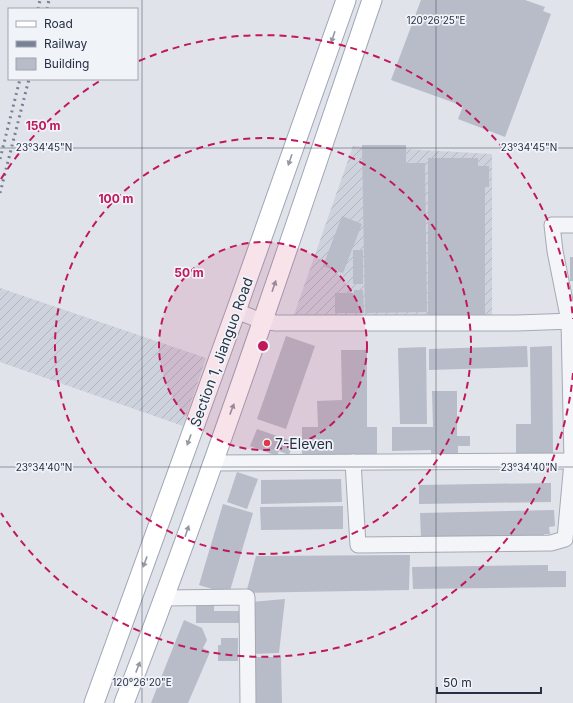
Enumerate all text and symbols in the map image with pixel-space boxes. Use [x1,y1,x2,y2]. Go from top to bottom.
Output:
legend [8,8,138,80]
text: 120°26'25"E [406,14,466,26]
text: Road [44,16,73,31]
one-way arrow [330,31,336,43]
text: Railway [44,36,88,51]
text: Building [44,56,89,71]
text: 150 m [26,118,60,133]
text: 23°34'45"N [16,141,72,153]
text: 23°34'45"N [501,141,557,153]
one-way arrow [287,154,293,166]
text: 100 m [98,191,134,206]
text: 50 m [174,265,204,280]
street label: Section 1, Jianguo Road [186,275,256,429]
one-way arrow [272,280,278,292]
centre of rings [256,339,270,353]
one-way arrow [229,403,235,415]
one-way arrow [186,435,192,447]
place label: 7-Eleven [275,435,333,452]
marker: 7-Eleven [262,438,272,448]
text: 23°34'40"N [16,461,72,473]
text: 23°34'40"N [501,461,557,473]
one-way arrow [185,525,191,537]
one-way arrow [142,557,148,569]
one-way arrow [136,660,142,672]
scale bar [437,669,541,695]
text: 50 m [443,675,472,690]
text: 120°26'20"E [112,676,172,688]

